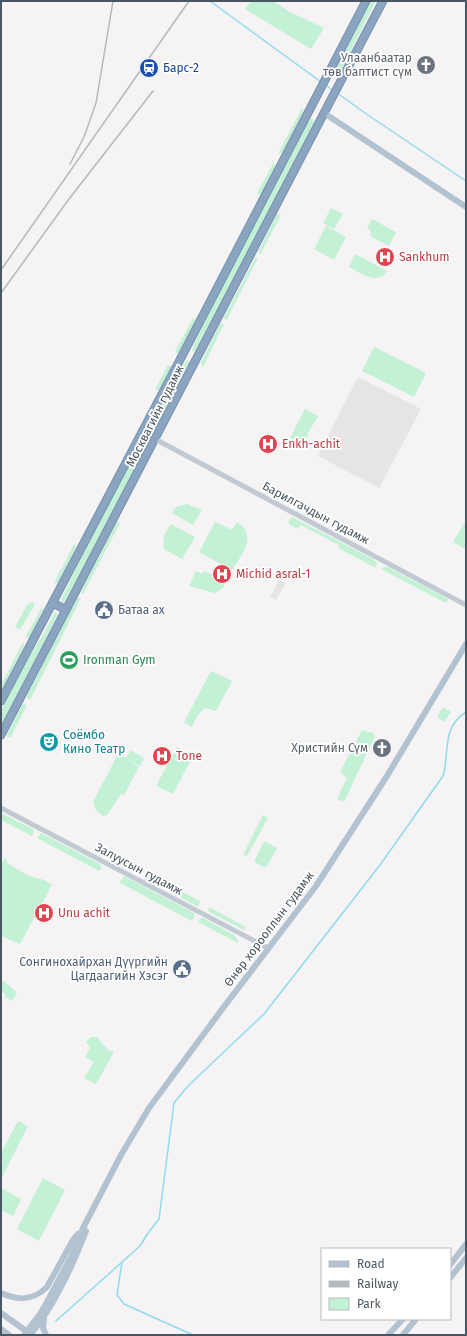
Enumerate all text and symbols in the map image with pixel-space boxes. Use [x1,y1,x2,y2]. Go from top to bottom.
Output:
place label: Улаанбаатар төв баптист сүм [323,51,412,79]
church icon: Улаанбаатар төв баптист сүм [415,54,437,76]
station icon: Барс-2 [138,57,160,79]
place label: Барс-2 [163,61,199,75]
hospital icon: Sankhum [374,246,396,268]
place label: Sankhum [399,250,450,264]
street label: Москвагийн гудамж [123,363,187,469]
hospital icon: Enkh-achit [257,433,279,455]
place label: Enkh-achit [282,437,341,451]
street label: Барилгачдын гудамж [260,479,372,547]
hospital icon: Michid asral-1 [211,563,233,585]
place label: Michid asral-1 [236,567,310,581]
public building icon: Батаа ах [93,599,115,621]
place label: Батаа ах [118,603,165,617]
sports icon: Ironman Gym [58,649,80,671]
place label: Ironman Gym [83,653,156,667]
place label: Соёмбо Кино Театр [63,728,125,756]
theatre icon: Соёмбо Кино Театр [38,731,60,753]
church icon: Христийн Сүм [371,737,393,759]
place label: Христийн Сүм [291,741,368,755]
hospital icon: Tone [151,745,173,767]
place label: Tone [176,749,202,763]
street label: Залуусын гудамж [93,840,185,898]
street label: Өнөр хорооллын гудамж [221,868,317,989]
hospital icon: Unu achit [33,902,55,924]
place label: Unu achit [58,906,111,920]
place label: Сонгинохайрхан Дүүргийн Цагдаагийн Хэсэг [19,955,169,983]
public building icon: Сонгинохайрхан Дүүргийн Цагдаагийн Хэсэг [171,958,193,980]
legend [321,1248,451,1320]
text: Road [357,1257,385,1271]
text: Railway [357,1277,398,1291]
text: Park [357,1297,381,1311]

